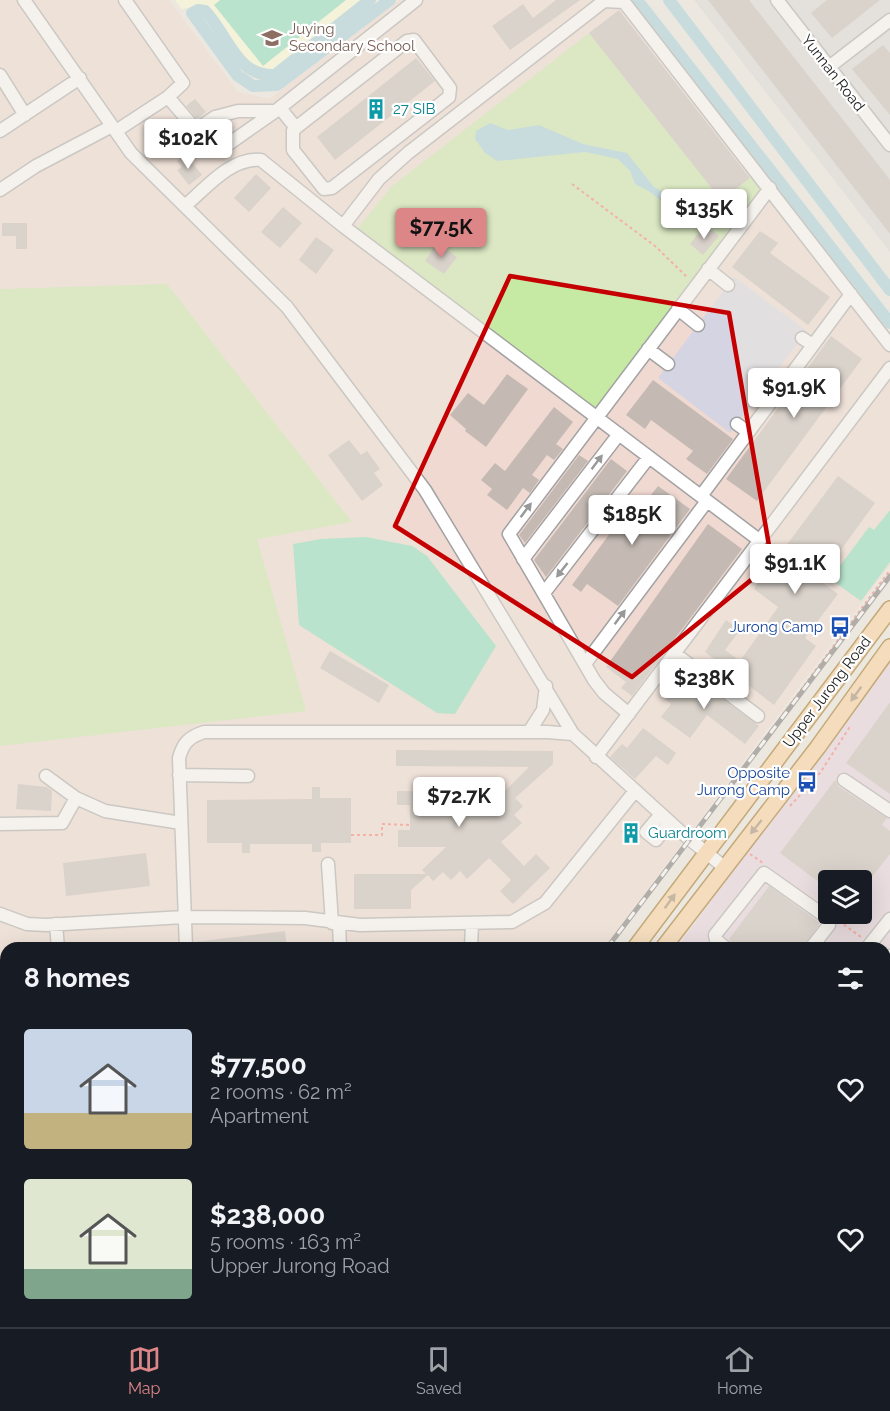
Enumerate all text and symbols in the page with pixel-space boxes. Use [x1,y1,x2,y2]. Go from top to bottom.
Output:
place label: Juying Secondary School [289,20,416,55]
school or university icon: Juying Secondary School [260,26,284,50]
street label: Yunnan Road [798,31,868,115]
building icon: 27 SIB [364,97,388,121]
place label: 27 SIB [393,100,435,118]
pin: $102K [146,119,230,170]
text: $102K [158,126,218,150]
pin: $135K [662,189,746,240]
text: $135K [675,196,733,220]
pin: $77.5K [392,208,490,259]
text: $77.5K [409,215,473,239]
pin: $91.9K [745,368,843,419]
text: $91.9K [762,375,826,399]
one-way arrow [591,455,603,471]
pin: $185K [590,495,674,546]
one-way arrow [520,502,532,518]
text: $185K [602,502,662,526]
pin: $91.1K [746,544,844,595]
text: $91.1K [764,551,826,575]
one-way arrow [556,561,568,577]
one-way arrow [614,610,626,626]
bus stop icon: Jurong Camp [828,615,852,639]
place label: Jurong Camp [730,618,823,636]
street label: Upper Jurong Road [779,633,875,751]
pin: $238K [662,659,746,710]
text: $238K [674,666,734,690]
one-way arrow [850,686,862,702]
place label: Opposite Jurong Camp [697,764,790,799]
bus stop icon: Opposite Jurong Camp [795,770,819,794]
pin: $72.7K [410,777,508,828]
text: $72.7K [427,784,491,808]
one-way arrow [749,819,762,835]
building icon: Guardroom [619,821,643,845]
place label: Guardroom [648,824,727,842]
map controls [818,870,872,924]
button: layers [818,870,872,924]
one-way arrow [664,893,676,909]
icon: filters [834,962,867,995]
text: 8 homes [24,963,130,993]
text: $77,500 [210,1050,307,1080]
icon: home [72,1053,144,1125]
icon: heart [834,1073,867,1106]
text: 2 rooms · 62 m² [210,1080,352,1104]
text: Apartment [210,1104,309,1128]
text: $238,000 [210,1200,325,1230]
icon: home [72,1203,144,1275]
icon: heart [834,1223,867,1256]
text: 5 rooms · 163 m² [210,1230,361,1254]
text: Upper Jurong Road [210,1254,390,1278]
tab: Map [128,1343,161,1398]
tab: Saved [416,1343,462,1398]
tab: Home [717,1343,762,1398]

